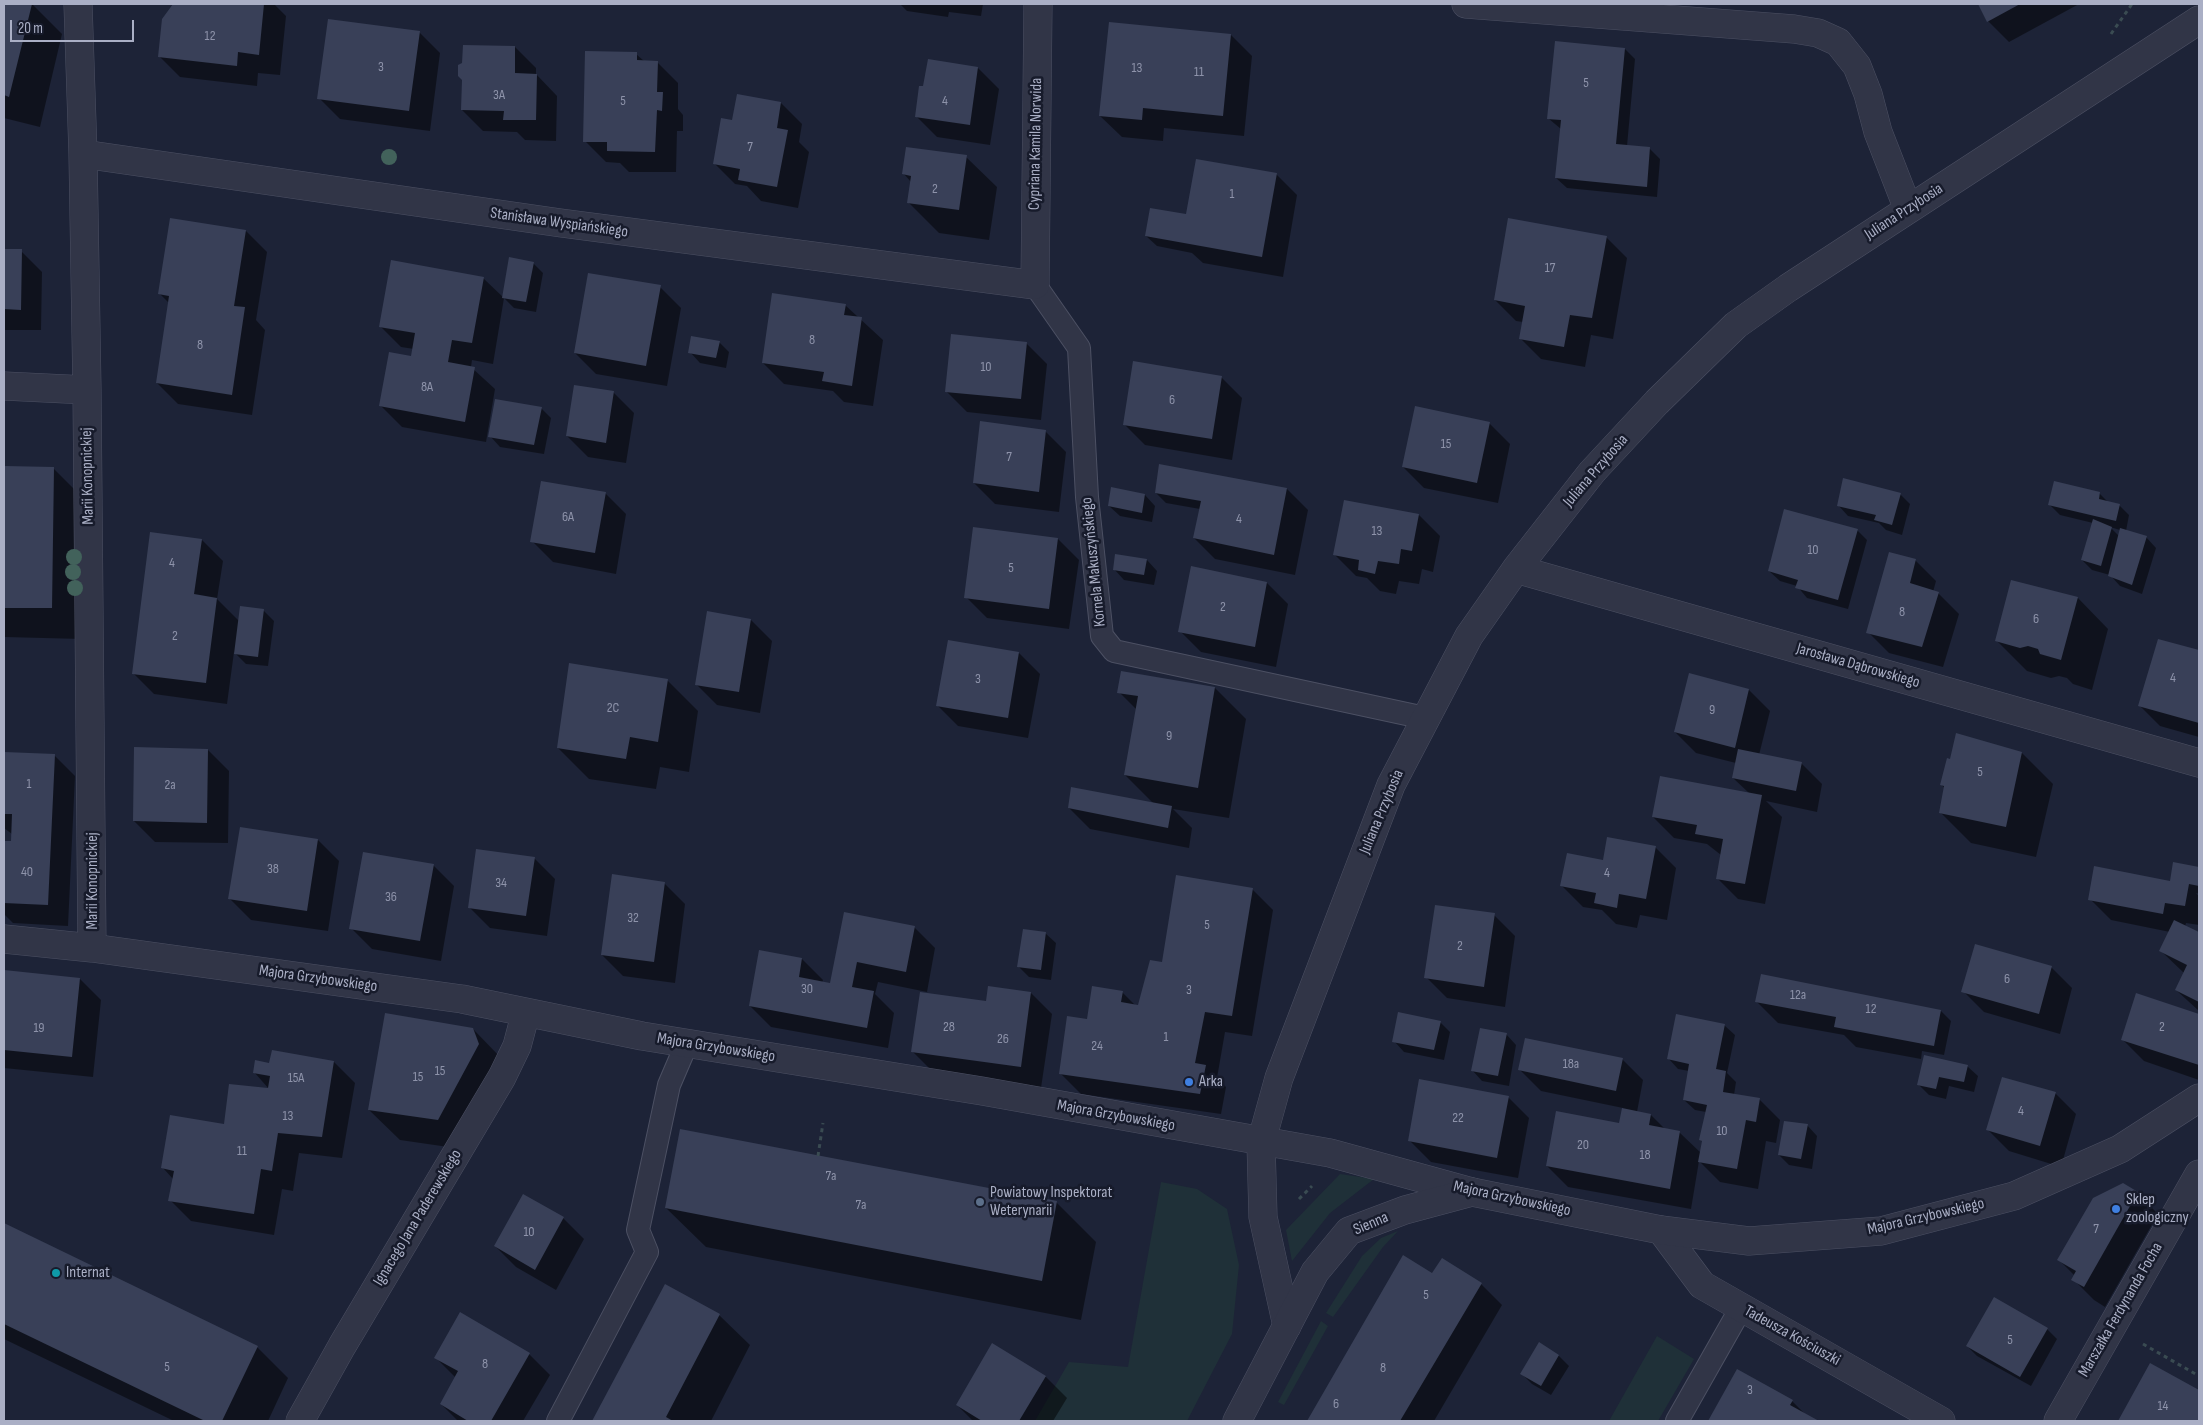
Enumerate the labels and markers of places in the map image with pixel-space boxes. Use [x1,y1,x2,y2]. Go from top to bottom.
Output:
place label: Arka [1199,1072,1223,1092]
marker: Arka [1183,1076,1195,1088]
place label: Powiatowy Inspektorat Weterynarii [990,1183,1112,1221]
place label: Sklep zoologiczny [2126,1190,2189,1228]
marker: Powiatowy Inspektorat Weterynarii [974,1196,986,1208]
marker: Sklep zoologiczny [2110,1203,2122,1215]
place label: Internat [66,1263,110,1283]
marker: Internat [50,1267,62,1279]

